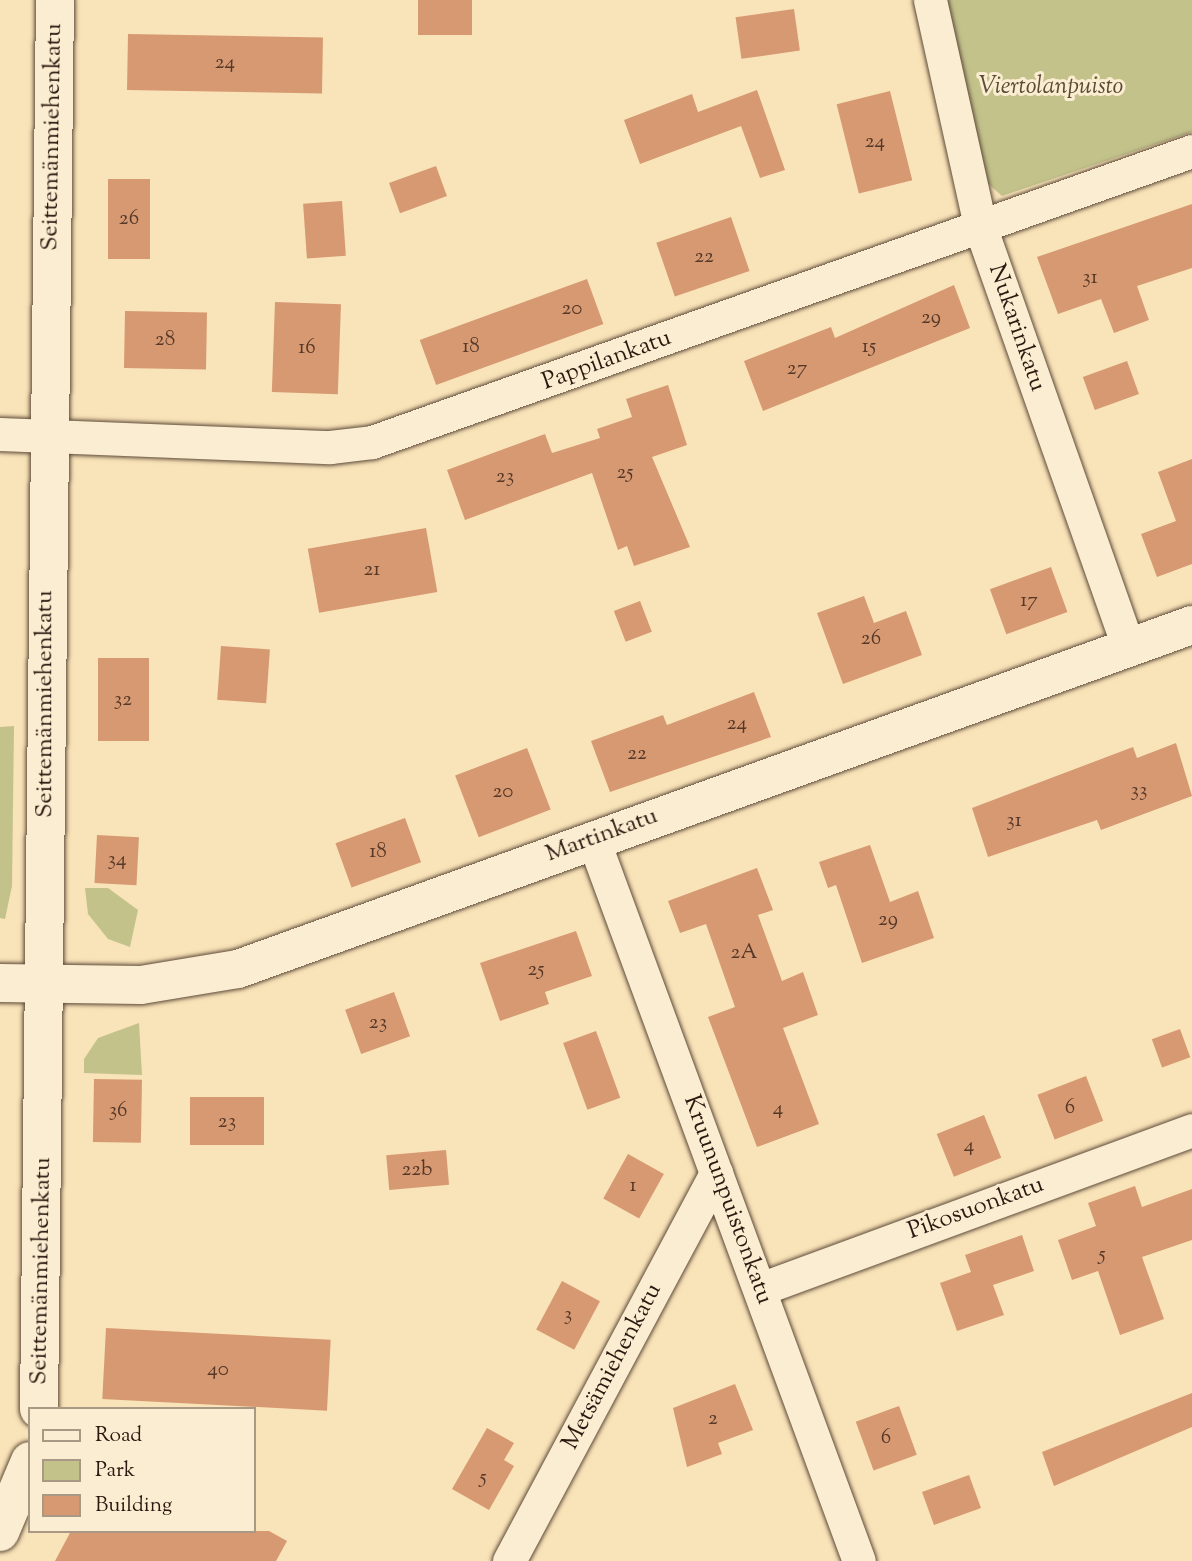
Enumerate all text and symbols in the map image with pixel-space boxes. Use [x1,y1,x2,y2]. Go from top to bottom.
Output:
street label: Seittemänmiehenkatu [37,23,69,251]
house number: 24 [215,50,235,76]
park label: Viertolanpuisto [979,74,1123,102]
house number: 24 [865,129,885,155]
house number: 26 [119,206,139,232]
house number: 22 [694,244,714,270]
street label: Nukarinkatu [981,261,1051,395]
house number: 31 [1082,265,1098,291]
house number: 20 [562,296,582,322]
house number: 29 [921,305,941,331]
street label: Pappilankatu [539,324,675,398]
house number: 28 [155,327,175,353]
house number: 18 [462,334,480,360]
house number: 15 [862,334,876,360]
house number: 16 [298,335,316,361]
house number: 27 [787,356,807,382]
house number: 25 [616,460,634,486]
house number: 23 [496,464,514,490]
house number: 21 [364,557,380,583]
house number: 17 [1020,588,1038,614]
street label: Seittemänmiehenkatu [32,590,60,818]
house number: 26 [861,626,881,652]
house number: 32 [114,687,132,713]
house number: 24 [727,711,747,737]
house number: 22 [627,741,647,767]
house number: 33 [1131,778,1147,804]
house number: 20 [493,779,513,805]
street label: Martinkatu [542,802,662,870]
house number: 31 [1006,808,1022,834]
house number: 18 [369,839,387,865]
house number: 34 [107,847,127,873]
house number: 29 [878,907,898,933]
house number: 2A [731,940,757,966]
house number: 25 [527,957,545,983]
house number: 23 [369,1010,387,1036]
street label: Kruununpuistonkatu [676,1092,778,1308]
house number: 6 [1065,1095,1075,1121]
house number: 4 [773,1096,783,1122]
house number: 36 [109,1098,127,1124]
house number: 23 [218,1109,236,1135]
house number: 4 [964,1133,974,1159]
street label: Seittemänmiehenkatu [26,1157,58,1385]
house number: 22b [402,1157,432,1183]
street label: Pikosuonkatu [904,1171,1048,1247]
house number: 1 [629,1173,637,1199]
house number: 5 [1098,1242,1106,1268]
street label: Metsämiehenkatu [557,1279,669,1455]
house number: 3 [564,1302,572,1328]
house number: 40 [207,1357,229,1383]
house number: 2 [708,1406,718,1432]
legend [28,1407,256,1533]
text: Road [95,1421,142,1451]
house number: 6 [881,1425,891,1451]
text: Park [95,1456,135,1486]
house number: 5 [479,1465,487,1491]
text: Building [95,1491,172,1521]

